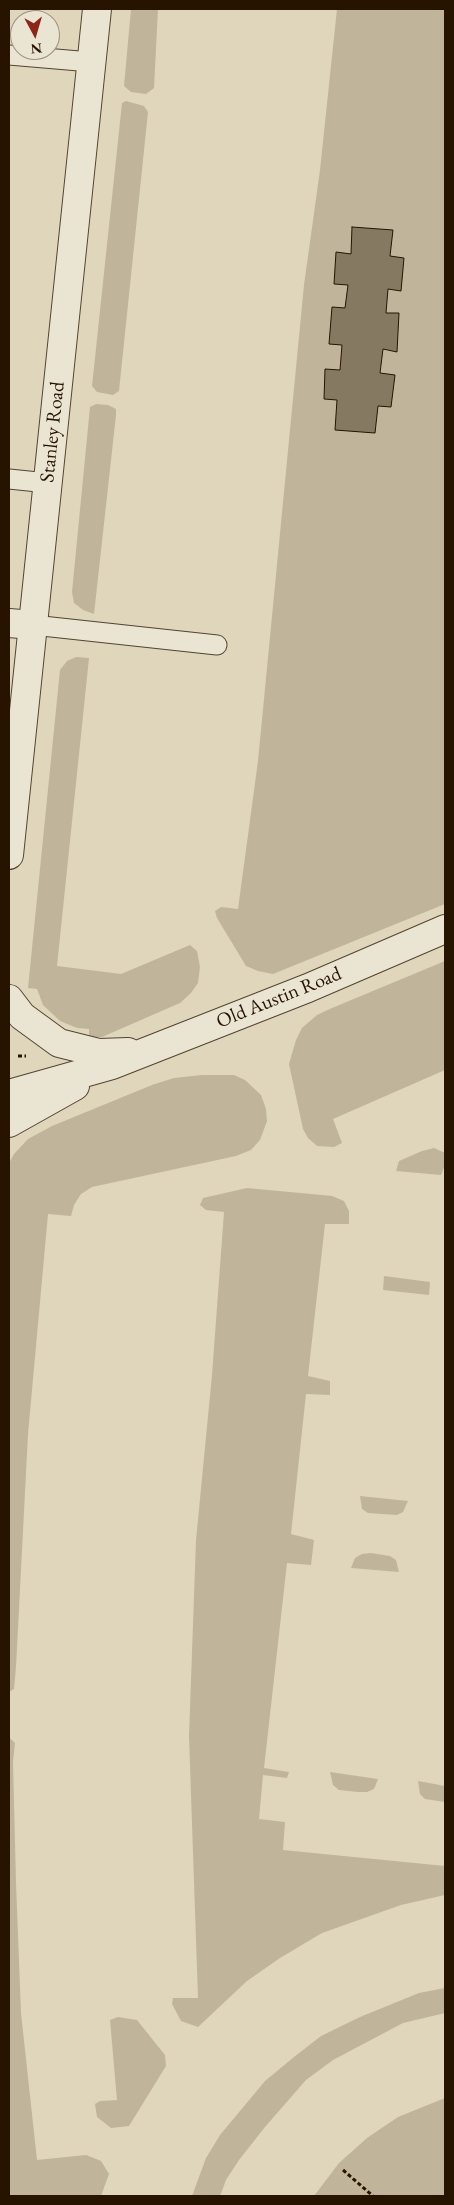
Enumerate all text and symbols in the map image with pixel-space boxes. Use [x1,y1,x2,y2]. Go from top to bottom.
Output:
north arrow [10,10,60,60]
text: N [30,39,43,58]
street label: Stanley Road [36,380,70,484]
street label: Old Austin Road [213,962,345,1034]

